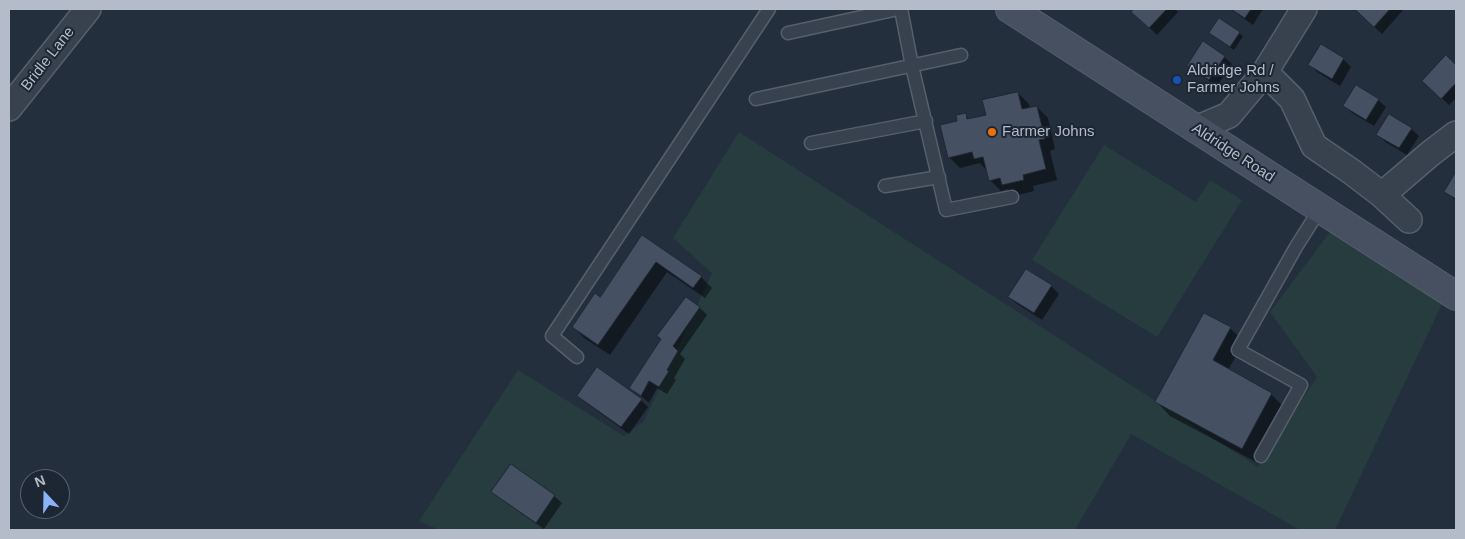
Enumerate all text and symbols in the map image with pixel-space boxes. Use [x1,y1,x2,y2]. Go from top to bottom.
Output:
street label: Bridle Lane [18,24,78,94]
place label: Aldridge Rd / Farmer Johns [1187,62,1280,97]
marker: Aldridge Rd / Farmer Johns [1171,74,1183,86]
street label: Aldridge Road [1188,120,1278,186]
place label: Farmer Johns [1002,123,1095,141]
marker: Farmer Johns [986,126,998,138]
north arrow [20,469,70,519]
text: N [32,472,48,490]

